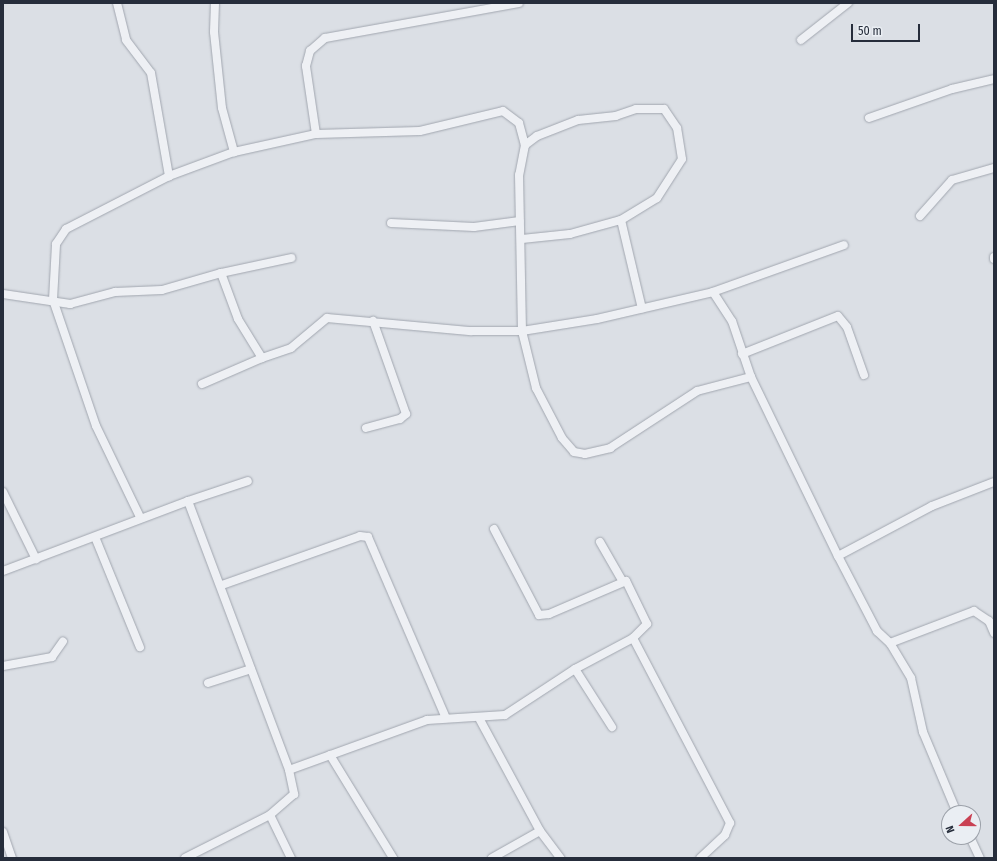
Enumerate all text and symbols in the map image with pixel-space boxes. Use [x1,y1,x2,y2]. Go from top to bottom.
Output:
scale bar [853,16,922,42]
text: 50 m [858,24,882,38]
north arrow [941,805,981,845]
text: N [943,824,958,835]

